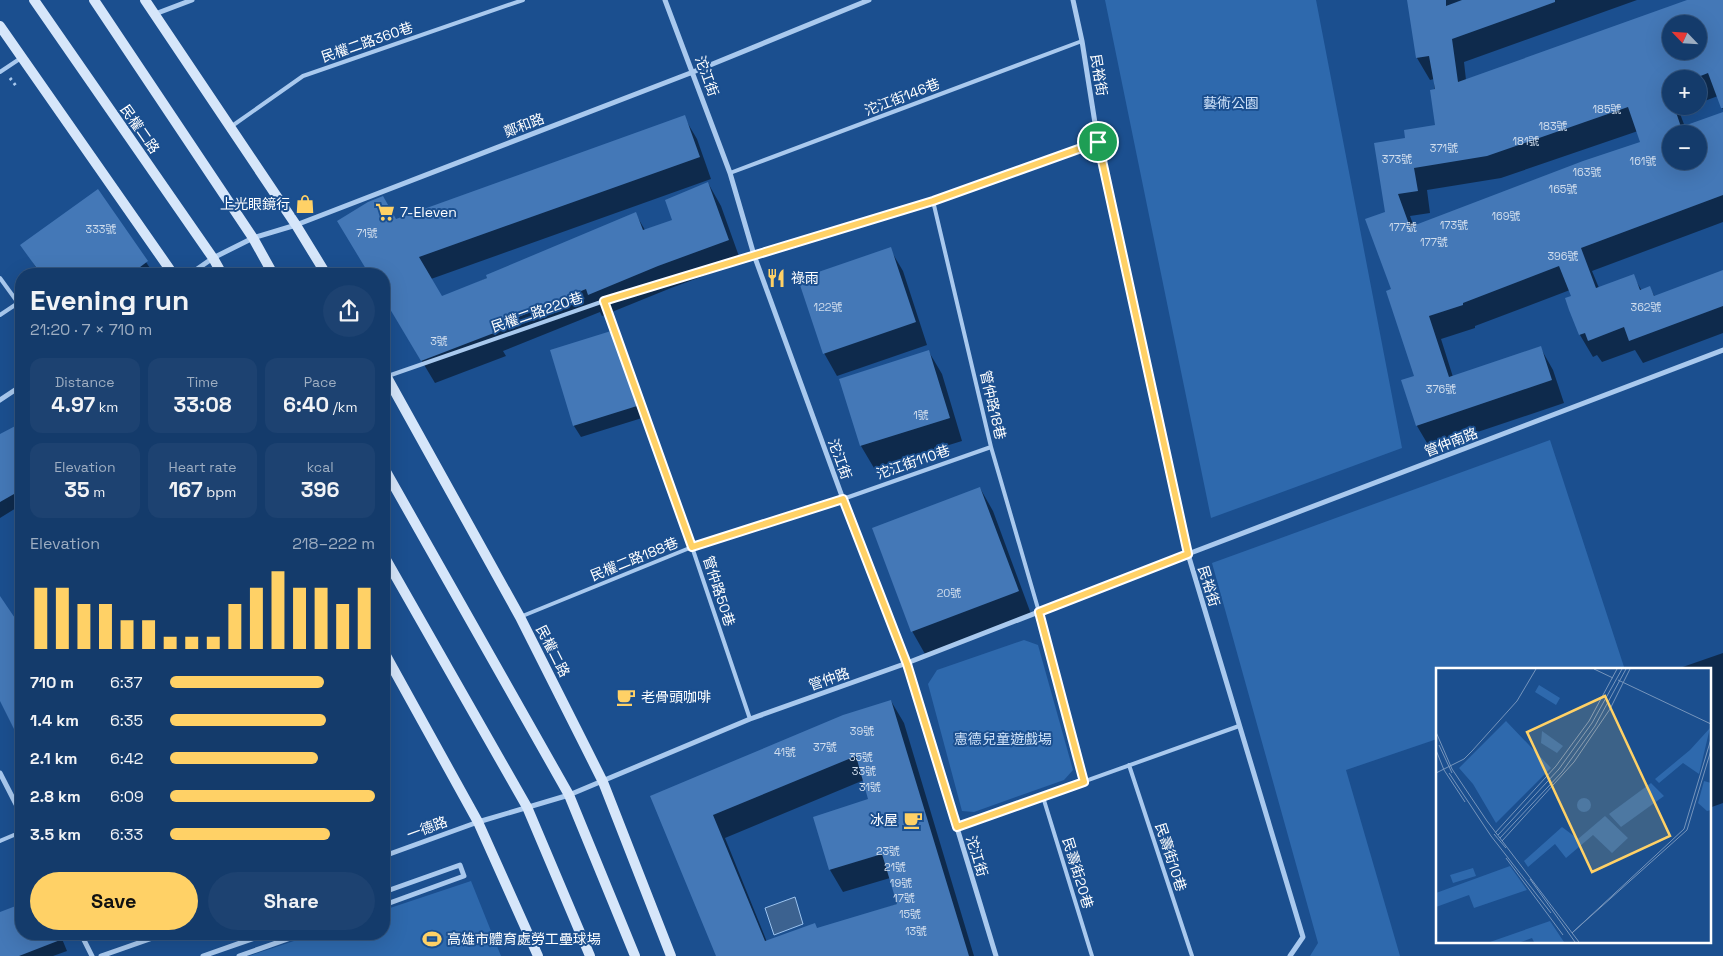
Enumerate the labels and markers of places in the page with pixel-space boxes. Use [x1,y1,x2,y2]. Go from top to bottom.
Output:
pin [1077,121,1119,163]
shop icon: 上光眼鏡行 [294,193,316,215]
place label: 上光眼鏡行 [220,195,290,213]
supermarket icon: 7-Eleven [374,201,396,223]
place label: 7-Eleven [400,203,457,221]
restaurant icon: 祿雨 [765,267,787,289]
place label: 祿雨 [791,269,819,287]
cafe icon: 老骨頭咖啡 [615,686,637,708]
place label: 老骨頭咖啡 [641,688,711,706]
cafe icon: 冰屋 [902,809,924,831]
place label: 冰屋 [870,811,898,829]
sports icon: 高雄市體育處勞工壘球場 [421,928,443,950]
place label: 高雄市體育處勞工壘球場 [447,930,601,948]

